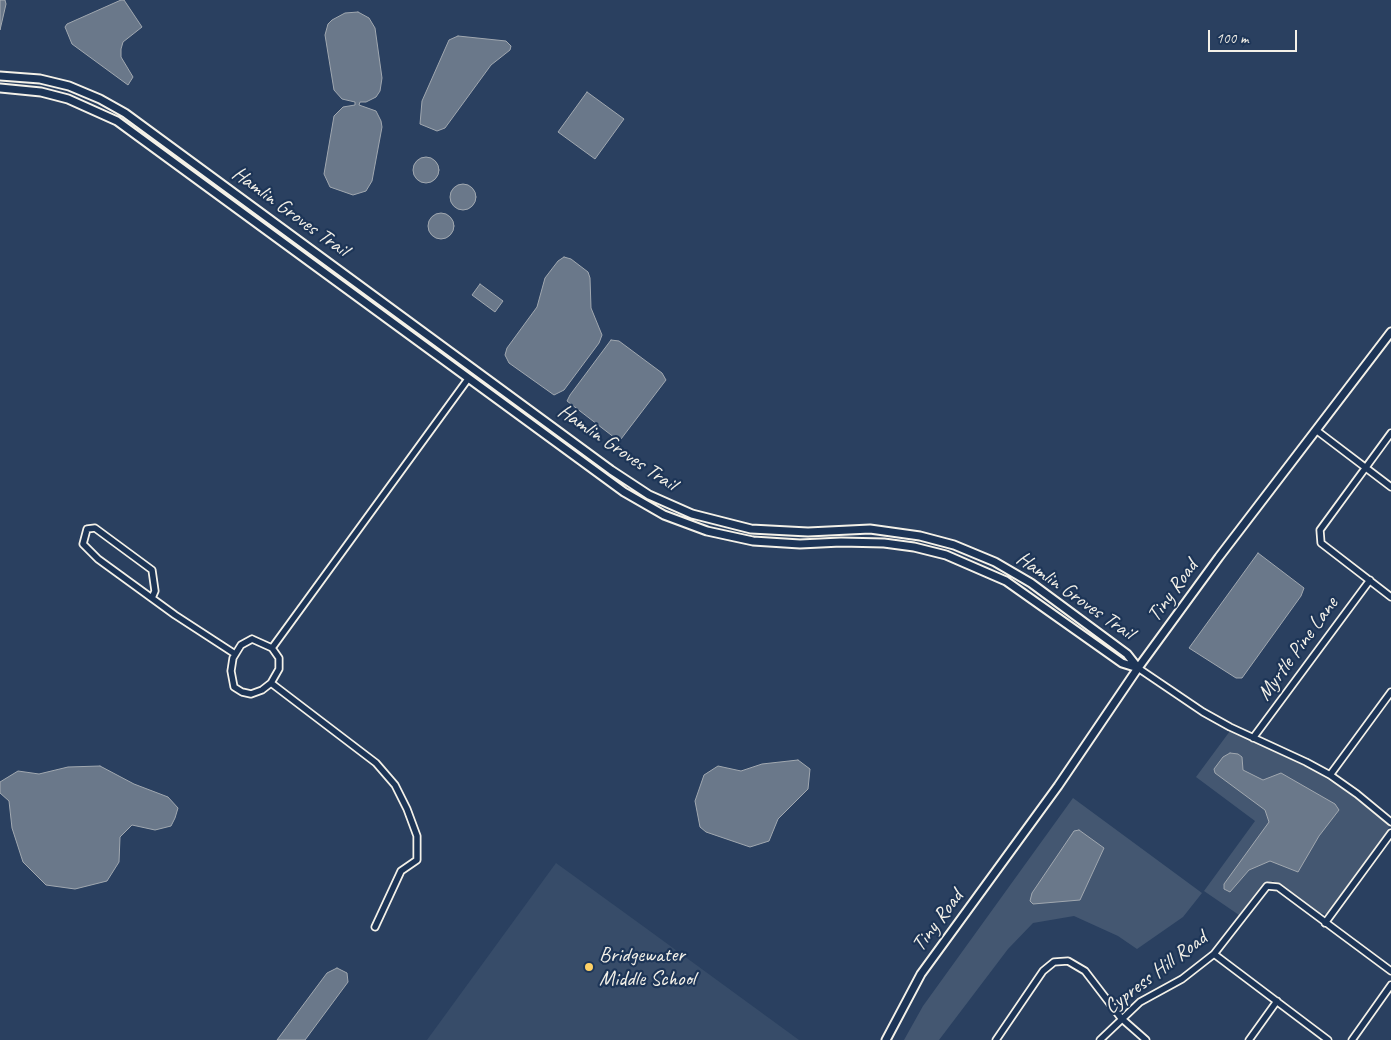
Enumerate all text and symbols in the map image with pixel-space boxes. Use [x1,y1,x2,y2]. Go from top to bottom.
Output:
scale bar [1211,20,1300,52]
text: 100 m [1216,29,1248,48]
street label: Hamlin Groves Trail [227,161,353,263]
street label: Hamlin Groves Trail [553,399,681,497]
street label: Hamlin Groves Trail [1011,546,1139,646]
street label: Tiny Road [1142,555,1204,627]
street label: Myrtle Pine Lane [1252,592,1344,706]
street label: Tiny Road [907,885,969,957]
street label: Cypress Hill Road [1100,926,1212,1020]
place label: Bridgewater Middle School [599,942,695,992]
marker: Bridgewater Middle School [583,961,595,973]

